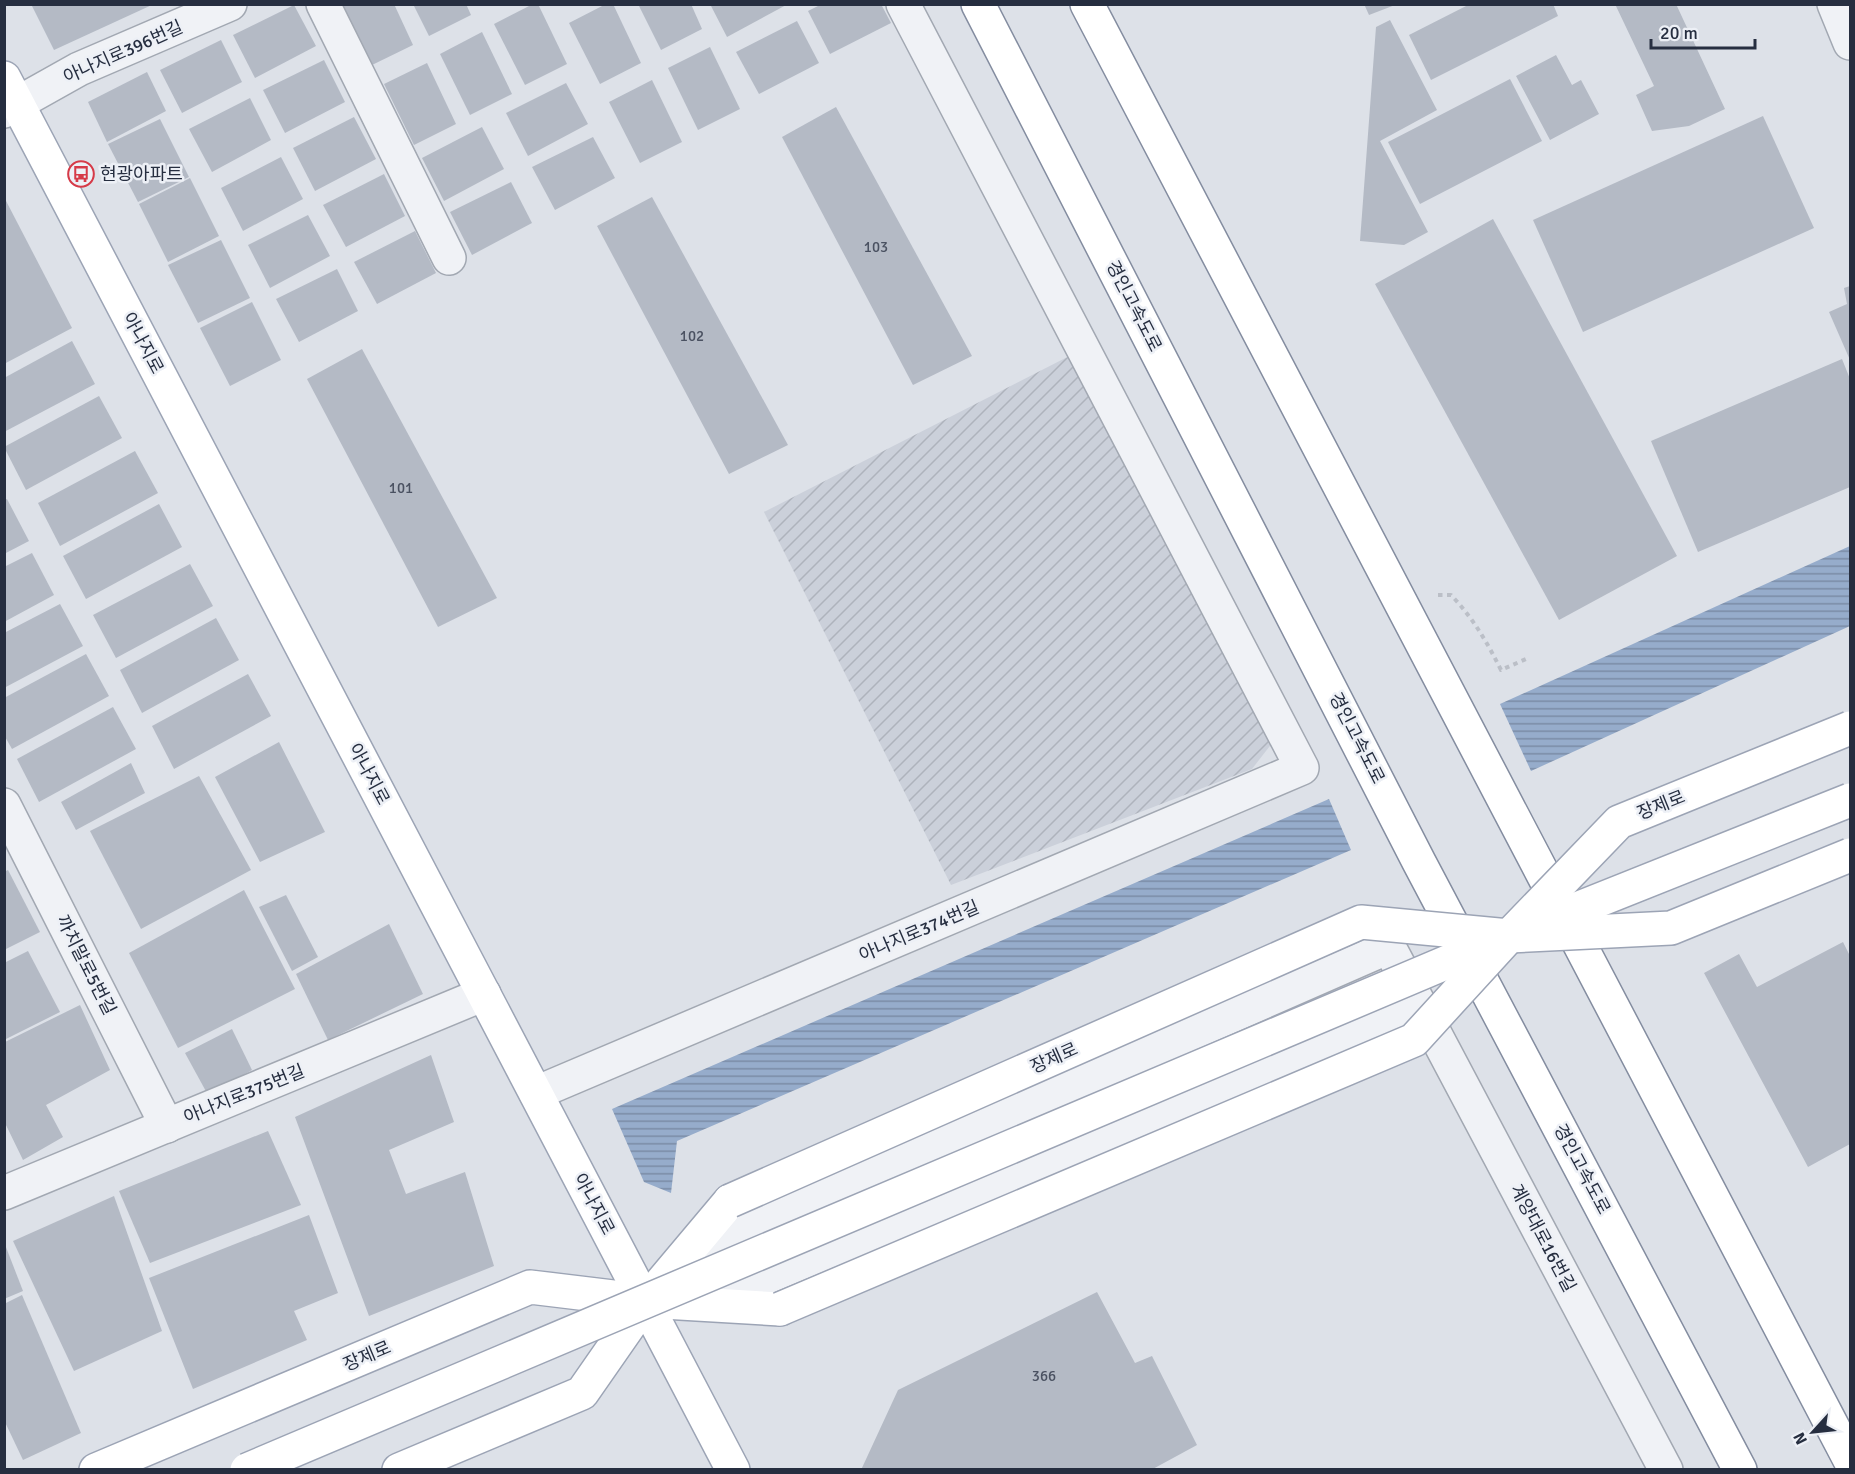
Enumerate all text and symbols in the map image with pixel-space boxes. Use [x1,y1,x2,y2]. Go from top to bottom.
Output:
scale bar [1651,12,1754,50]
street label: 아나지로396번길 [60,16,186,88]
text: 20 m [1660,22,1698,44]
bus stop icon: 현광아파트 [66,159,96,189]
place label: 현광아파트 [100,163,183,185]
house number: 103 [864,238,888,256]
street label: 경인고속도로 [1102,257,1166,355]
street label: 아나지로 [118,309,168,377]
house number: 102 [680,327,704,345]
house number: 101 [389,479,413,497]
street label: 경인고속도로 [1325,689,1389,787]
street label: 아나지로 [344,740,394,808]
street label: 장제로 [1634,785,1688,825]
street label: 아나지로374번길 [856,896,982,966]
street label: 까치말로5번길 [51,911,121,1019]
street label: 장제로 [1027,1038,1081,1078]
street label: 아나지로375번길 [180,1060,308,1128]
street label: 경인고속도로 [1549,1120,1615,1218]
street label: 아나지로 [569,1170,619,1238]
street label: 계양대로16번길 [1505,1180,1581,1296]
street label: 장제로 [340,1336,394,1376]
house number: 366 [1032,1367,1056,1385]
north arrow [1783,1402,1843,1462]
text: N [1789,1429,1812,1448]

